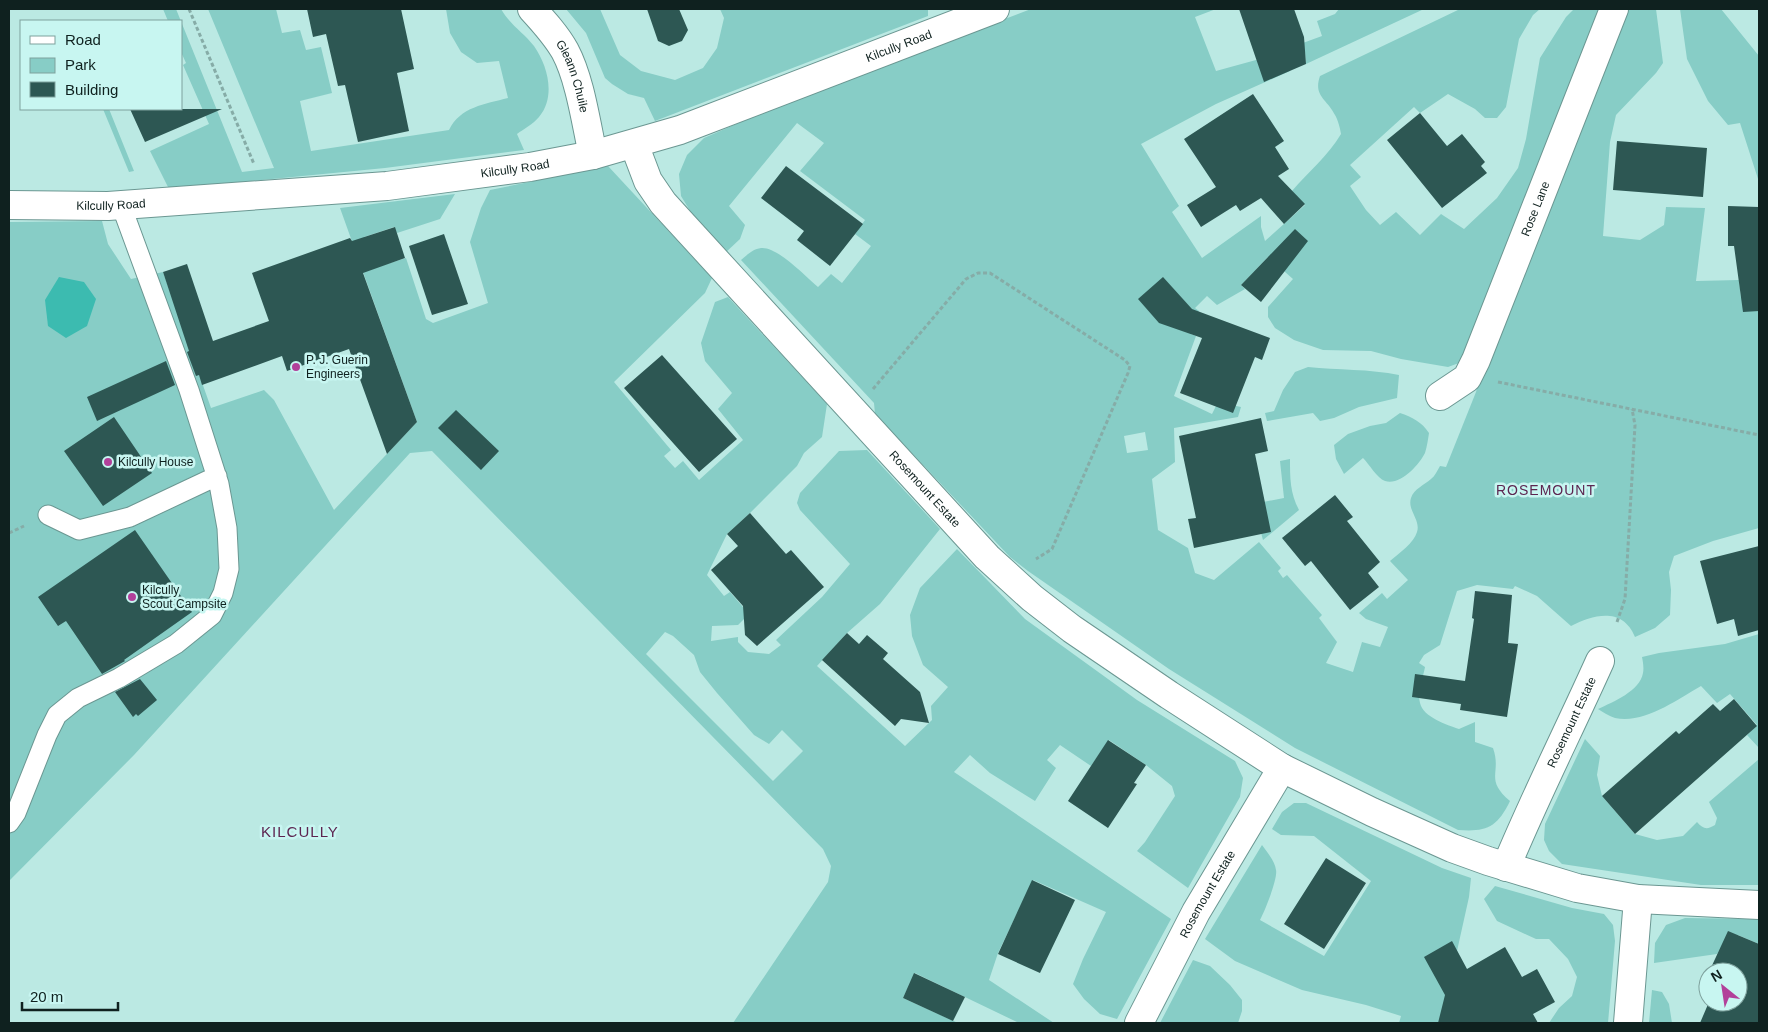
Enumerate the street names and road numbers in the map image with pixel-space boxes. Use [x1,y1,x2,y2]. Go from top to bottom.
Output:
street label: Kilcully Road [864,27,934,65]
street label: Gleann Chuile [553,37,591,114]
street label: Kilcully Road [480,156,551,180]
street label: Rose Lane [1518,179,1553,238]
street label: Kilcully Road [76,196,146,213]
street label: Rosemount Estate [886,448,964,531]
street label: Rosemount Estate [1544,674,1599,770]
street label: Rosemount Estate [1177,847,1238,940]

